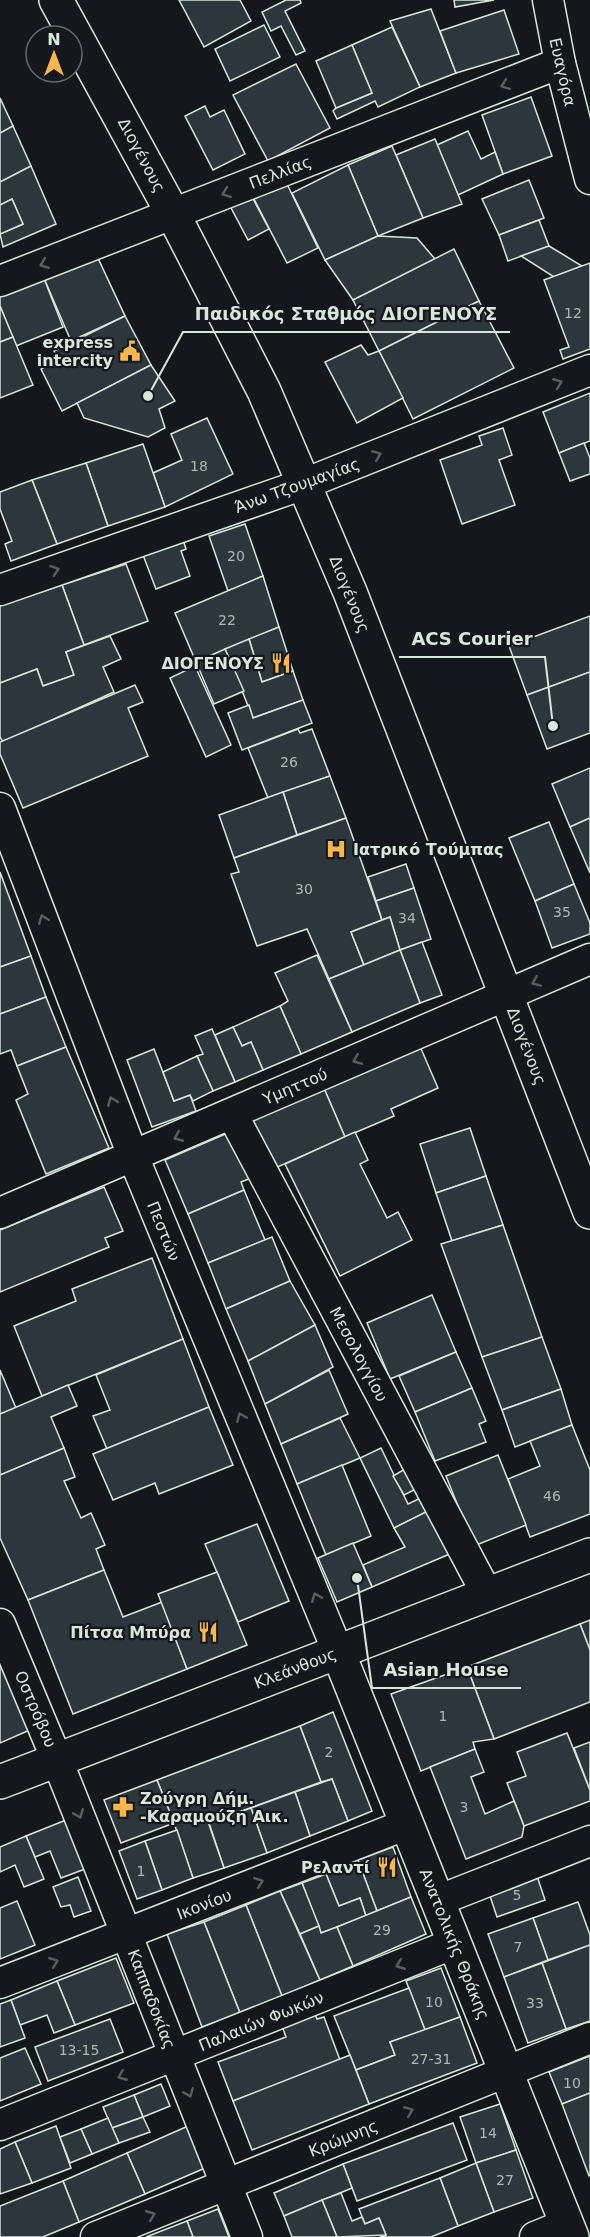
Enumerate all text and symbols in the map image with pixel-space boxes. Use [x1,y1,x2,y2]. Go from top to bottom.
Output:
north arrow [24,24,84,84]
text: N [47,30,61,49]
street label: Ευαγόρα [545,36,580,108]
one-way arrow [501,77,511,90]
street label: Διογένους [114,115,169,196]
street label: Πελλίας [246,152,314,193]
one-way arrow [221,186,232,199]
one-way arrow [39,257,50,269]
callout: Παιδικός Σταθμός ΔΙΟΓΕΝΟΥΣ [183,296,510,332]
text: Παιδικός Σταθμός ΔΙΟΓΕΝΟΥΣ [195,303,497,324]
house number: 12 [564,305,582,321]
place label: express intercity [37,333,114,370]
public building icon: express intercity [118,339,142,363]
one-way arrow [552,378,563,390]
one-way arrow [371,450,382,462]
street label: Άνω Τζουμαγίας [232,454,362,517]
house number: 18 [190,458,208,474]
house number: 20 [227,548,245,564]
street label: Διογένους [325,553,374,636]
one-way arrow [49,565,60,578]
house number: 22 [218,612,236,628]
callout: ACS Courier [399,621,545,657]
text: ACS Courier [411,628,533,649]
restaurant icon: ΔΙΟΓΕΝΟΥΣ [269,651,293,675]
place label: ΔΙΟΓΕΝΟΥΣ [161,654,264,673]
house number: 26 [280,754,298,770]
hospital icon: Ιατρικό Τούμπας [324,837,348,861]
place label: Ιατρικό Τούμπας [353,840,503,859]
house number: 30 [295,881,313,897]
house number: 35 [553,904,571,920]
house number: 34 [398,910,416,926]
one-way arrow [37,914,50,925]
one-way arrow [532,975,543,987]
street label: Διογένους [503,1005,550,1088]
one-way arrow [353,1052,364,1064]
street label: Υμηττού [259,1064,330,1109]
one-way arrow [107,1096,120,1107]
one-way arrow [174,1130,185,1142]
street label: Πεστών [143,1199,184,1264]
street label: Μεσολογγίου [326,1303,392,1405]
one-way arrow [236,1413,248,1424]
house number: 46 [543,1488,561,1504]
one-way arrow [311,1593,323,1604]
restaurant icon: Πίτσα Μπύρα [196,1620,220,1644]
place label: Πίτσα Μπύρα [70,1623,191,1642]
street label: Κλεάνθους [251,1644,339,1693]
callout: Asian House [372,1652,521,1688]
text: Asian House [383,1659,509,1680]
street label: Οστρόβου [11,1668,60,1750]
house number: 1 [439,1708,447,1724]
house number: 2 [325,1744,333,1760]
place label: Ζούγρη Δήμ. -Καραμούζη Αικ. [140,1789,289,1826]
pharmacy icon: Ζούγρη Δήμ. -Καραμούζη Αικ. [111,1795,135,1819]
house number: 3 [460,1799,468,1815]
one-way arrow [72,1808,84,1819]
restaurant icon: Ρελαντί [375,1855,399,1879]
place label: Ρελαντί [301,1858,370,1877]
house number: 1 [137,1863,145,1879]
street label: Ανατολικής Θράκης [416,1866,494,2022]
one-way arrow [253,1877,264,1889]
street label: Ικονίου [174,1885,234,1924]
house number: 5 [513,1887,521,1903]
house number: 29 [373,1922,391,1938]
house number: 7 [514,1939,522,1955]
street label: Καππαδοκίας [124,1947,179,2052]
one-way arrow [48,1957,59,1969]
one-way arrow [395,1958,406,1970]
street label: Παλαιών Φωκών [196,1988,327,2055]
house number: 10 [425,1994,443,2010]
house number: 33 [526,1995,544,2011]
house number: 13-15 [59,2042,99,2058]
house number: 27-31 [411,2051,451,2067]
one-way arrow [117,2069,128,2081]
house number: 10 [563,2075,581,2091]
one-way arrow [182,2087,194,2098]
one-way arrow [403,2106,414,2118]
street label: Κρώμνης [306,2116,380,2161]
house number: 14 [479,2125,497,2141]
house number: 27 [496,2172,514,2188]
one-way arrow [144,2210,155,2222]

